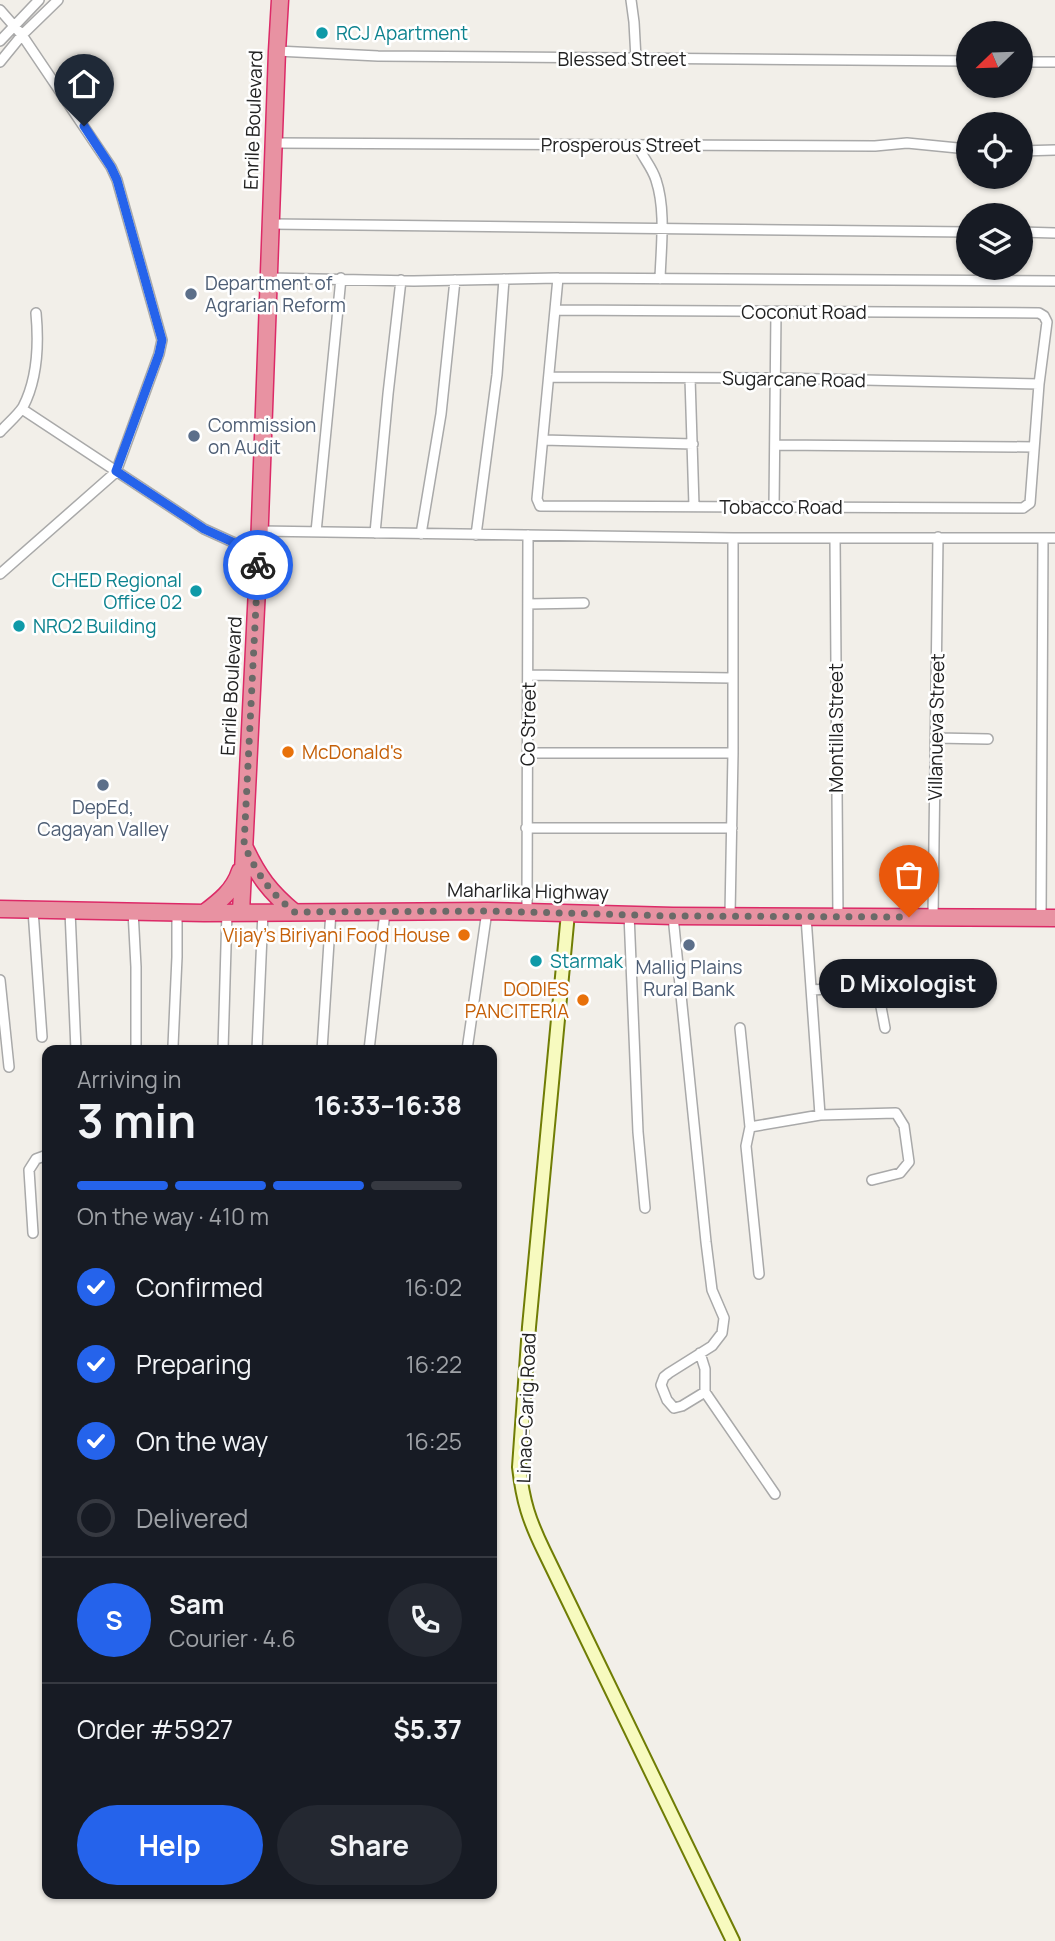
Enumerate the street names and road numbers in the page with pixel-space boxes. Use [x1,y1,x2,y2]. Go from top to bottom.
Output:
street label: Blessed Street [557,46,687,72]
street label: Enrile Boulevard [238,50,268,190]
street label: Prosperous Street [541,132,701,158]
street label: Coconut Road [741,299,867,325]
street label: Sugarcane Road [722,365,866,393]
street label: Tobacco Road [719,494,843,520]
street label: Enrile Boulevard [214,616,248,756]
street label: Villanueva Street [922,653,950,801]
street label: Montilla Street [823,663,849,793]
street label: Co Street [514,682,542,766]
street label: Maharlika Highway [447,877,609,905]
street label: Linao-Carig Road [510,1332,542,1484]

